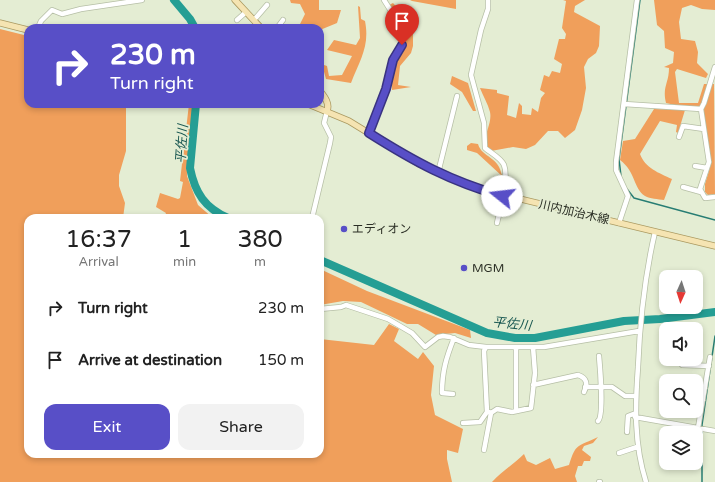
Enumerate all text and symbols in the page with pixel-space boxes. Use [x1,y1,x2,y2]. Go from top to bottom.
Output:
pin [385,4,419,45]
icon: arrive [391,10,413,32]
text: 230 m [110,38,196,72]
icon: right [44,40,96,92]
text: Turn right [110,72,194,94]
water label: 平佐川 [173,122,191,164]
position arrow [481,175,523,217]
street label: 川内加治木線 [537,197,611,227]
place label: エディオン [352,222,411,236]
marker: エディオン [339,224,349,234]
text: 16:37 [65,225,132,254]
text: 1 [177,225,192,254]
text: 380 [237,225,283,254]
text: Arrival [78,254,119,270]
text: min [173,254,196,270]
text: m [254,254,266,270]
place label: MGM [472,261,504,275]
marker: MGM [459,263,469,273]
north arrow [659,270,703,314]
map controls [659,270,703,470]
icon: right [44,297,66,319]
text: Turn right [78,299,148,317]
text: 230 m [258,299,304,317]
water label: 平佐川 [492,314,534,334]
button: sound [659,322,703,366]
icon: arrive [44,349,66,371]
text: Arrive at destination [78,351,222,369]
text: 150 m [258,351,304,369]
button: search [659,374,703,418]
button: Exit [44,404,170,450]
button: Share [178,404,304,450]
button: layers [659,426,703,470]

